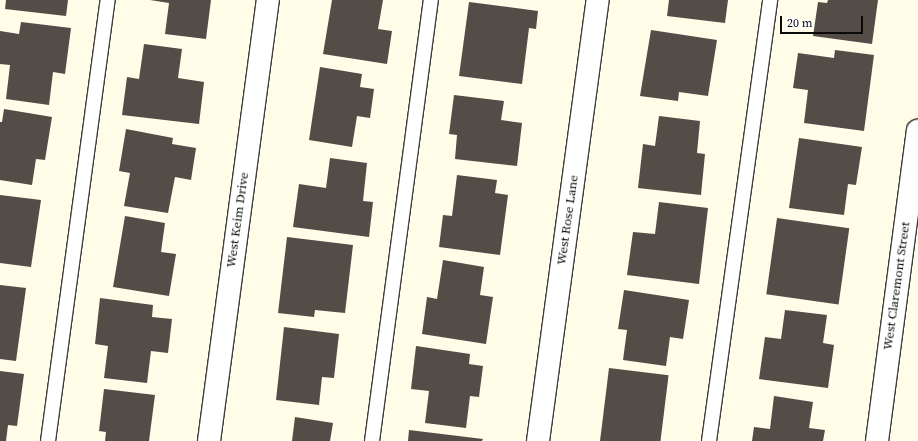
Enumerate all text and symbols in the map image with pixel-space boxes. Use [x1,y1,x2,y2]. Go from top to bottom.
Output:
scale bar [782,8,865,34]
text: 20 m [787,15,813,31]
street label: West Keim Drive [224,171,252,269]
street label: West Rose Lane [554,174,582,266]
street label: West Claremont Street [880,221,914,351]

